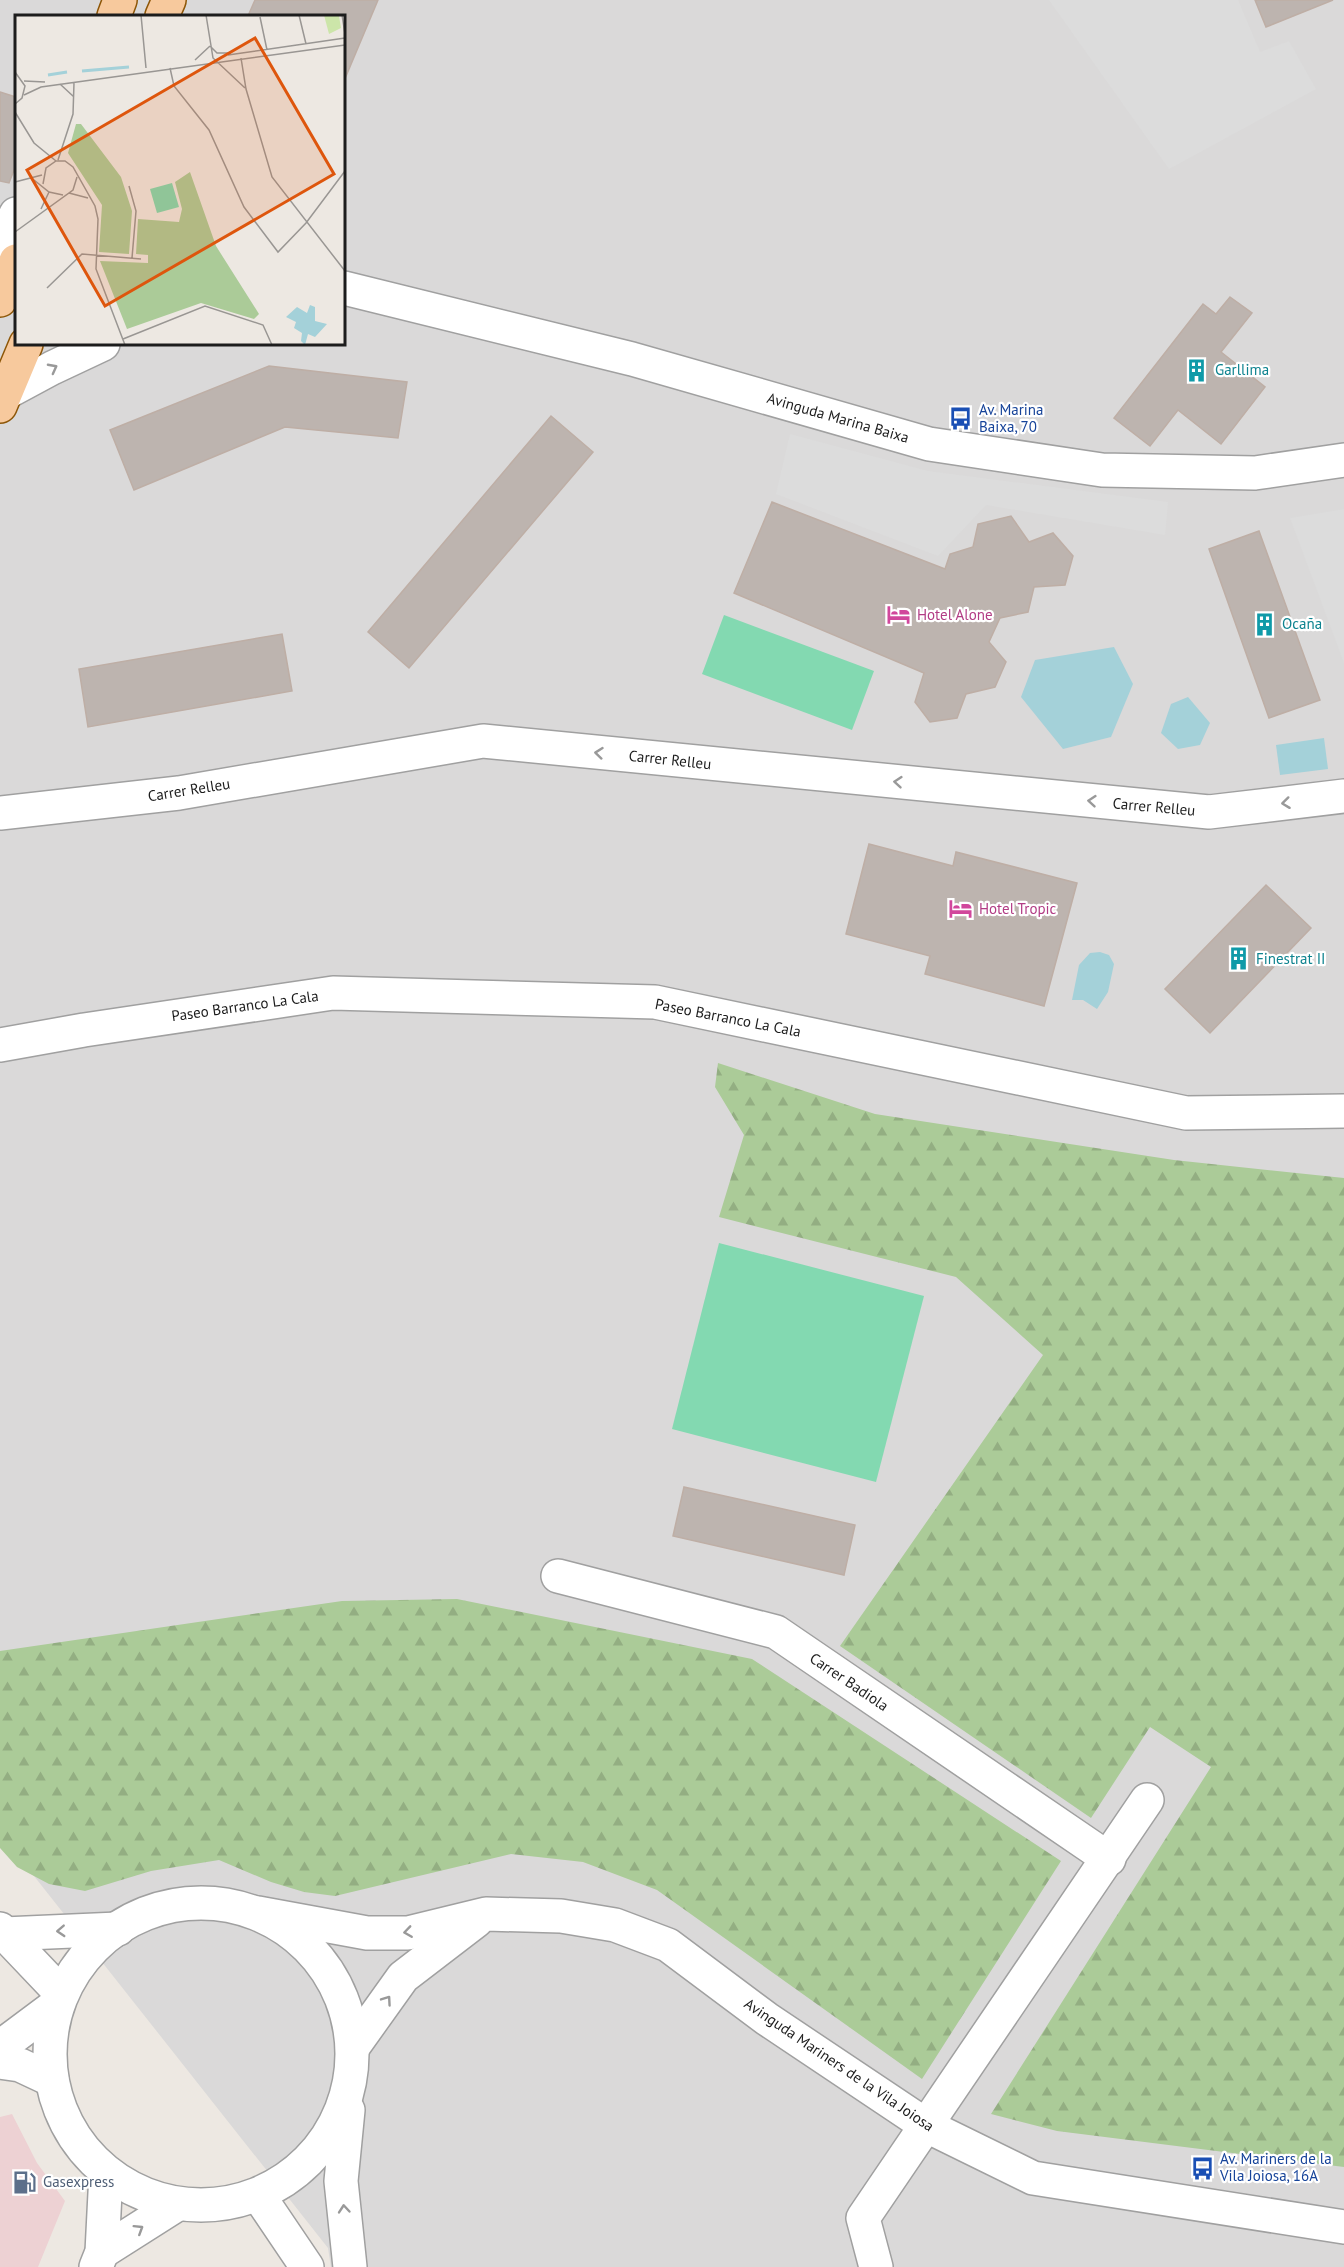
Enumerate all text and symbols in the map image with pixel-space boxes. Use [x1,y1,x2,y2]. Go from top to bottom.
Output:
inset map [15,15,345,345]
building icon: Garllima [1184,357,1210,383]
place label: Garllima [1215,360,1269,379]
one-way arrow [46,363,57,375]
street label: Avinguda Marina Baixa [765,388,911,447]
place label: Av. Marina Baixa, 70 [979,400,1044,436]
bus stop icon: Av. Marina Baixa, 70 [948,406,974,432]
hotel icon: Hotel Alone [886,602,912,628]
place label: Hotel Alone [917,605,993,624]
building icon: Ocaña [1251,611,1277,637]
place label: Ocaña [1282,614,1322,633]
street label: Carrer Relleu [628,746,712,773]
one-way arrow [595,747,604,760]
street label: Carrer Relleu [146,774,231,805]
one-way arrow [893,776,902,789]
street label: Carrer Relleu [1112,793,1196,820]
one-way arrow [1087,795,1097,808]
one-way arrow [1281,796,1291,809]
hotel icon: Hotel Tropic [948,896,974,922]
place label: Hotel Tropic [979,899,1057,918]
building icon: Finestrat II [1225,946,1251,972]
place label: Finestrat II [1256,949,1325,968]
street label: Paseo Barranco La Cala [170,986,320,1025]
street label: Paseo Barranco La Cala [654,994,803,1041]
street label: Carrer Badiola [806,1648,892,1715]
one-way arrow [57,1925,66,1938]
one-way arrow [404,1925,413,1937]
street label: Avinguda Mariners de la Vila Joiosa [741,1994,938,2135]
one-way arrow [380,1995,391,2006]
place label: Av. Mariners de la Vila Joiosa, 16A [1219,2149,1332,2185]
bus stop icon: Av. Mariners de la Vila Joiosa, 16A [1189,2155,1215,2181]
fuel station icon: Gasexpress [12,2169,38,2195]
place label: Gasexpress [43,2172,114,2191]
one-way arrow [338,2204,351,2213]
one-way arrow [133,2224,143,2236]

